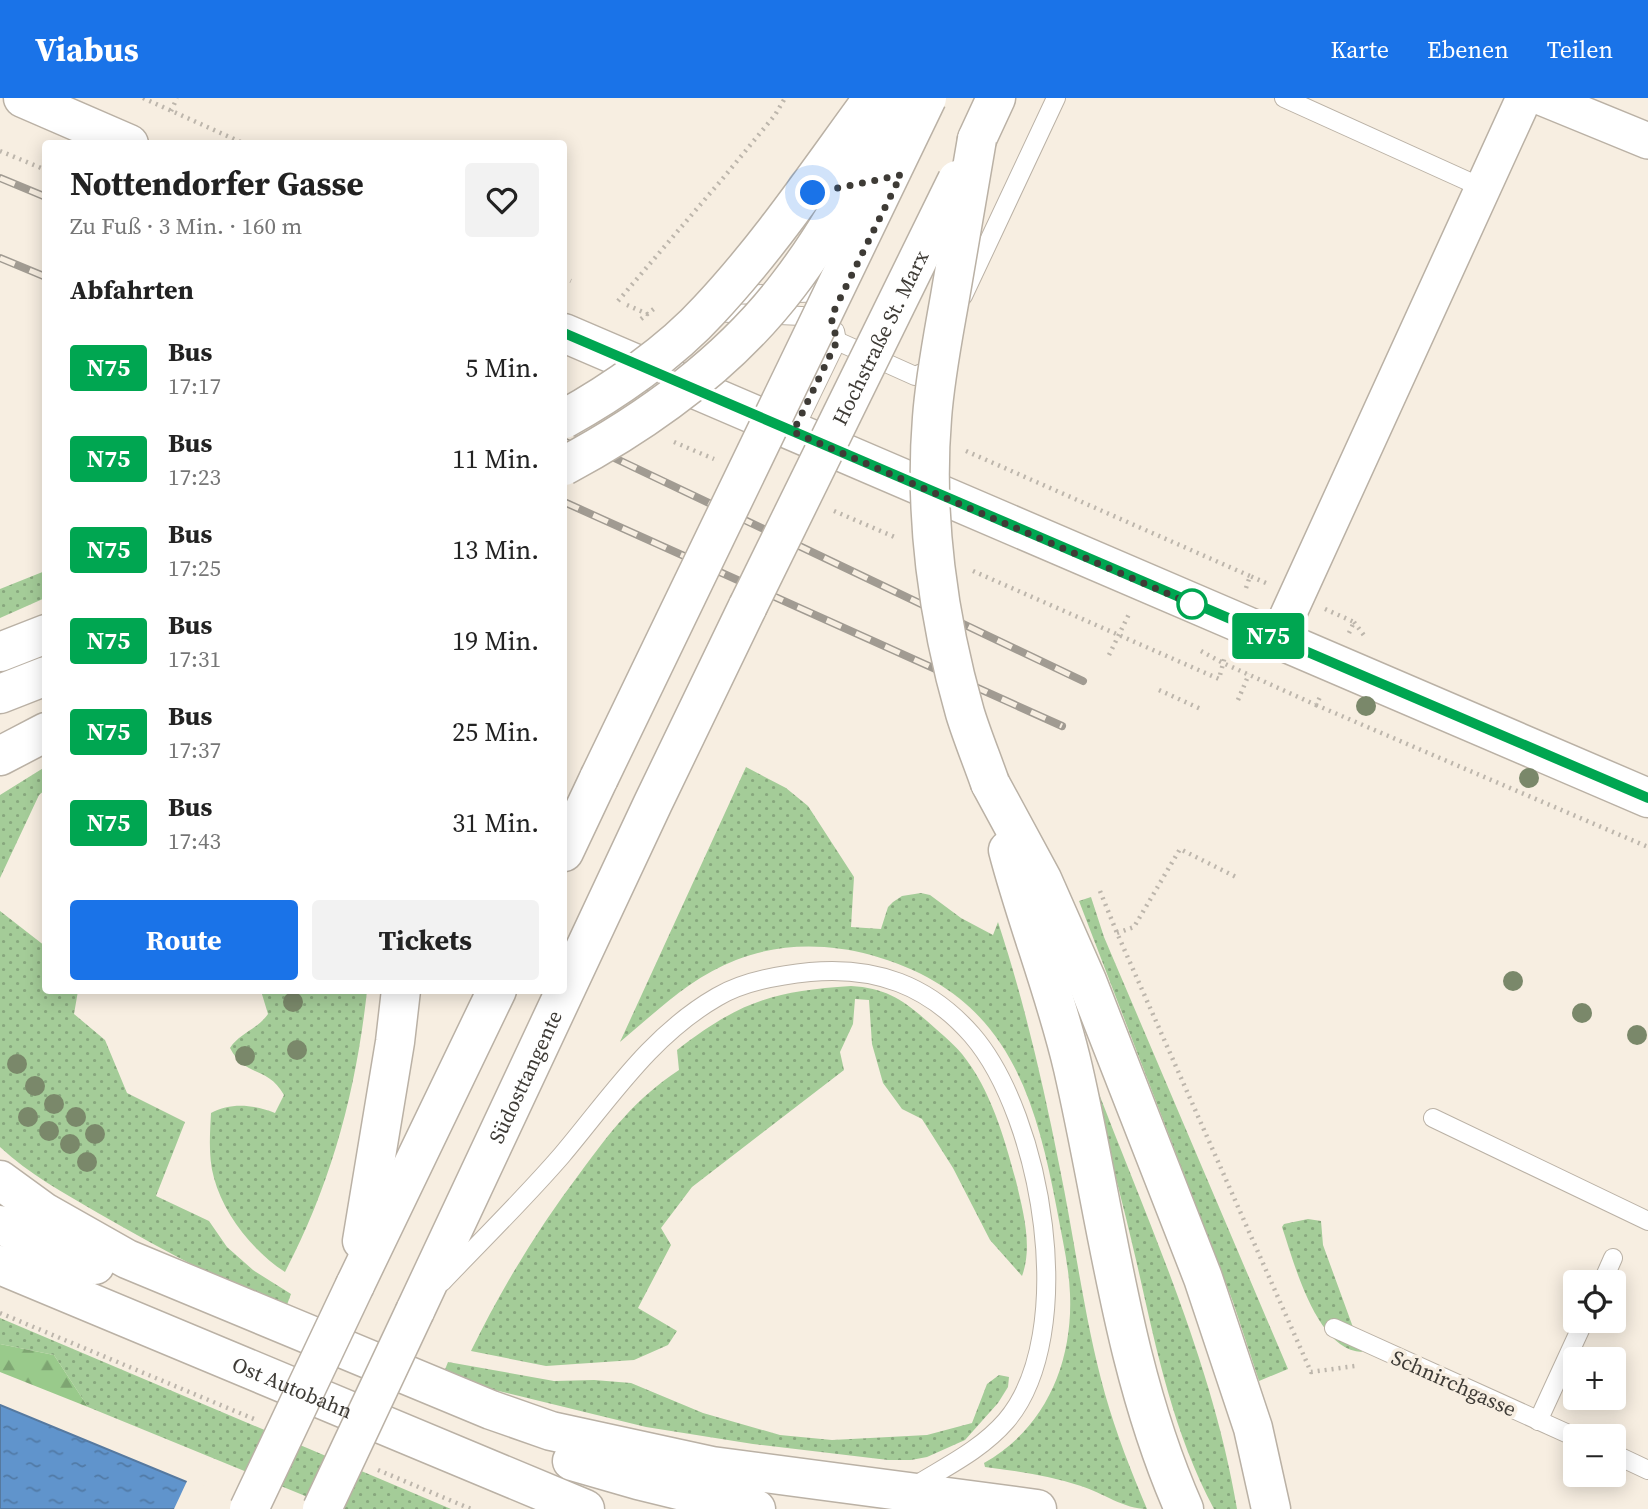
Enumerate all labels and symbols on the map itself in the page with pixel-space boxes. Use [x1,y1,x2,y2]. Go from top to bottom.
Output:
your location [795,175,830,210]
street label: Hochstraße St. Marx [825,245,935,430]
unlabelled marker [1177,589,1207,619]
line badge: N75 [1228,613,1308,659]
street label: Südosttangente [481,1005,569,1148]
street label: Schnirchgasse [1387,1343,1521,1423]
street label: Ost Autobahn [228,1349,357,1425]

